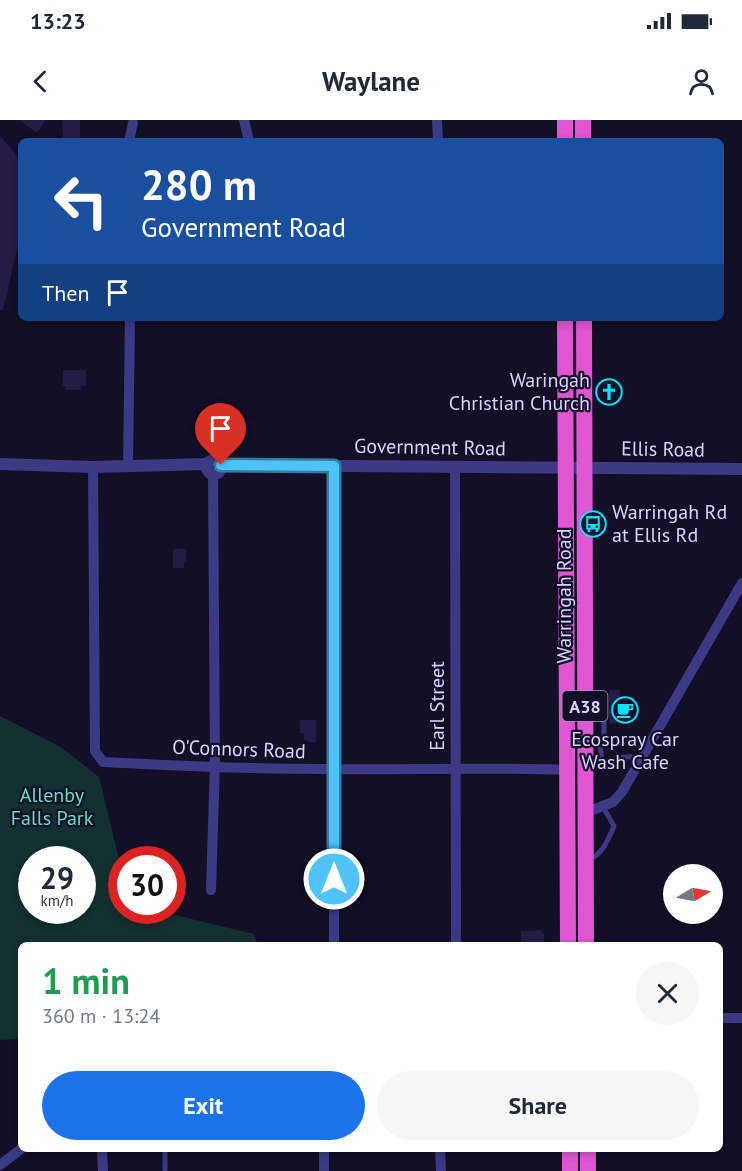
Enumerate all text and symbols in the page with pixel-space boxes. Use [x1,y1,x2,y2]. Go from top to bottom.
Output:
text: 13:23 [30,7,86,35]
text: Waylane [322,64,420,98]
icon: back [24,65,57,98]
icon: person [685,65,718,98]
text: 280 m [141,157,257,212]
icon: left [42,162,120,240]
text: Government Road [141,210,346,244]
icon: arrive [101,276,134,309]
text: Then [42,279,89,307]
place label: Waringah Christian Church [449,367,590,416]
church icon: Waringah Christian Church [594,377,624,407]
pin [195,403,246,465]
icon: arrive [204,412,237,445]
street label: Government Road [354,433,506,461]
street label: Ellis Road [621,435,705,463]
place label: Warringah Rd at Ellis Rd [612,499,727,548]
bus stop icon: Warringah Rd at Ellis Rd [578,509,608,539]
street label: Warringah Road [551,529,577,663]
street label: Earl Street [424,661,450,751]
road number: A38 [562,691,608,721]
cafe icon: Ecospray Car Wash Cafe [610,695,640,725]
place label: Ecospray Car Wash Cafe [571,726,679,775]
street label: O'Connors Road [172,734,306,764]
park label: Allenby Falls Park [11,782,94,831]
speed limit sign: 30 [108,846,186,924]
position arrow [302,847,366,911]
text: 29 [40,858,74,897]
north arrow [663,864,723,924]
map controls [663,864,723,924]
text: km/h [41,891,73,910]
text: 1 min [42,957,130,1004]
button: close [636,962,699,1025]
text: 360 m · 13:24 [42,1003,160,1029]
button: Exit [42,1071,365,1140]
button: Share [377,1071,699,1140]

